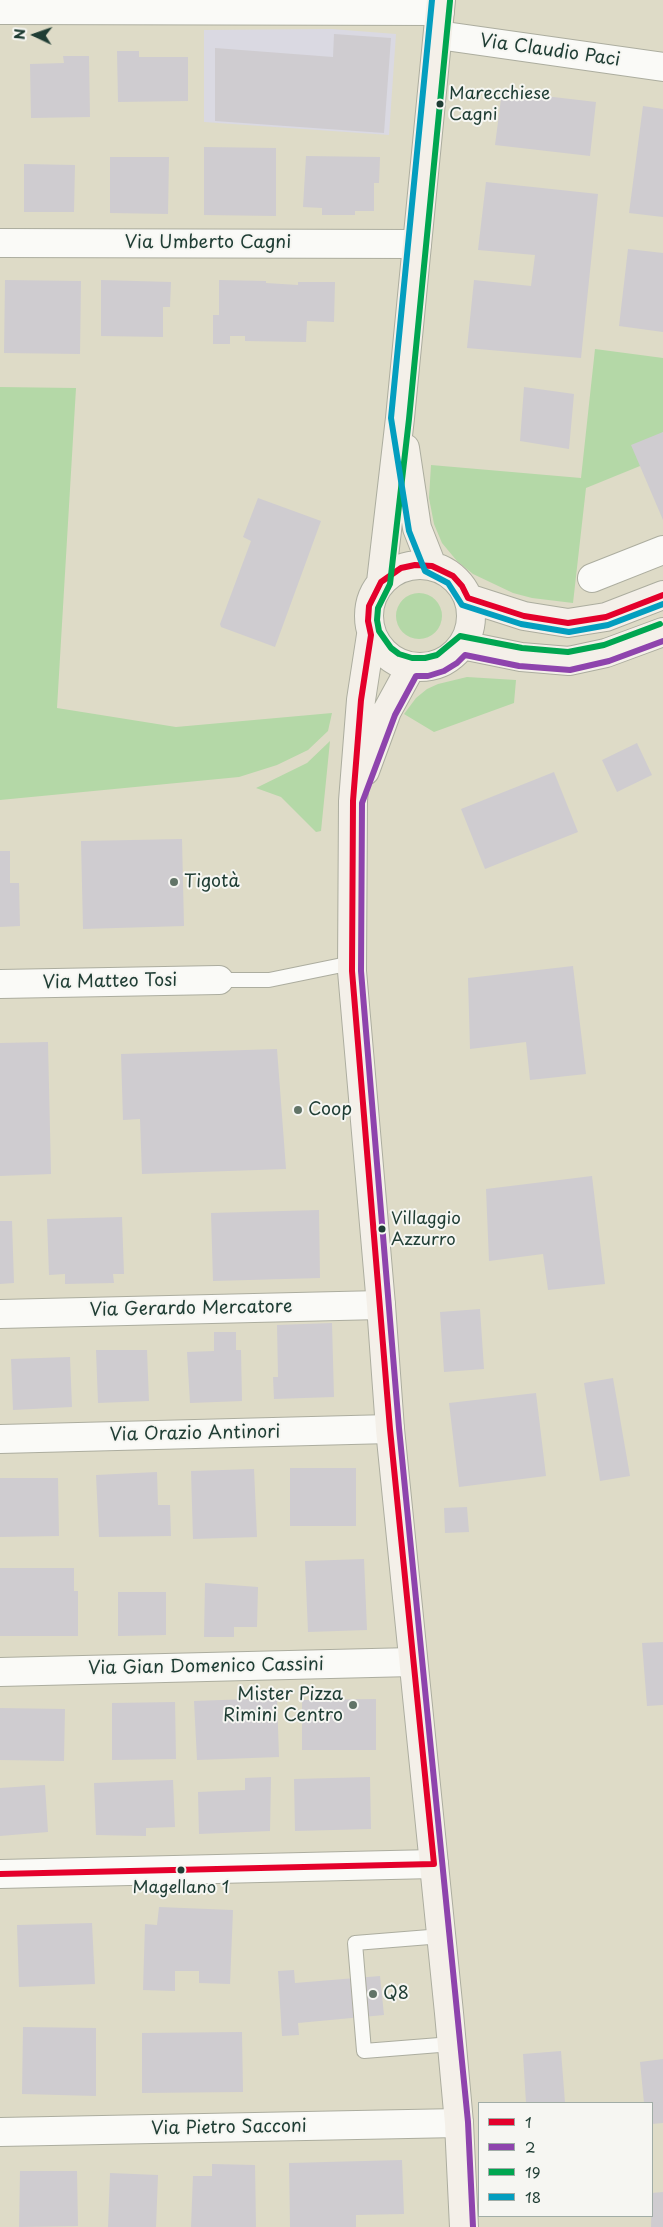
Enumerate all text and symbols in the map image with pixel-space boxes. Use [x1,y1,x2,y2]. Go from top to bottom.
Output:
north arrow [10,10,60,60]
text: N [9,28,30,40]
street label: Via Claudio Paci [478,30,622,72]
place label: Marecchiese Cagni [449,84,550,124]
marker: Marecchiese Cagni [435,99,445,109]
street label: Via Umberto Cagni [125,232,291,254]
place label: Tigotà [184,871,240,893]
marker: Tigotà [168,876,180,888]
street label: Via Matteo Tosi [42,970,178,994]
place label: Coop [308,1099,352,1121]
marker: Coop [292,1104,304,1116]
place label: Villaggio Azzurro [391,1209,461,1249]
marker: Villaggio Azzurro [377,1224,387,1234]
street label: Via Gerardo Mercatore [89,1296,293,1322]
street label: Via Orazio Antinori [109,1422,281,1446]
street label: Via Gian Domenico Cassini [88,1654,324,1680]
place label: Mister Pizza Rimini Centro [223,1684,343,1726]
marker: Mister Pizza Rimini Centro [347,1699,359,1711]
marker: Magellano 1 [176,1865,186,1875]
place label: Magellano 1 [133,1878,229,1898]
place label: Q8 [383,1983,409,2005]
marker: Q8 [367,1988,379,2000]
legend [478,2102,653,2217]
text: 1 [525,2110,532,2133]
street label: Via Pietro Sacconi [151,2116,307,2140]
text: 2 [525,2135,536,2158]
text: 19 [525,2160,541,2183]
text: 18 [525,2185,541,2208]

